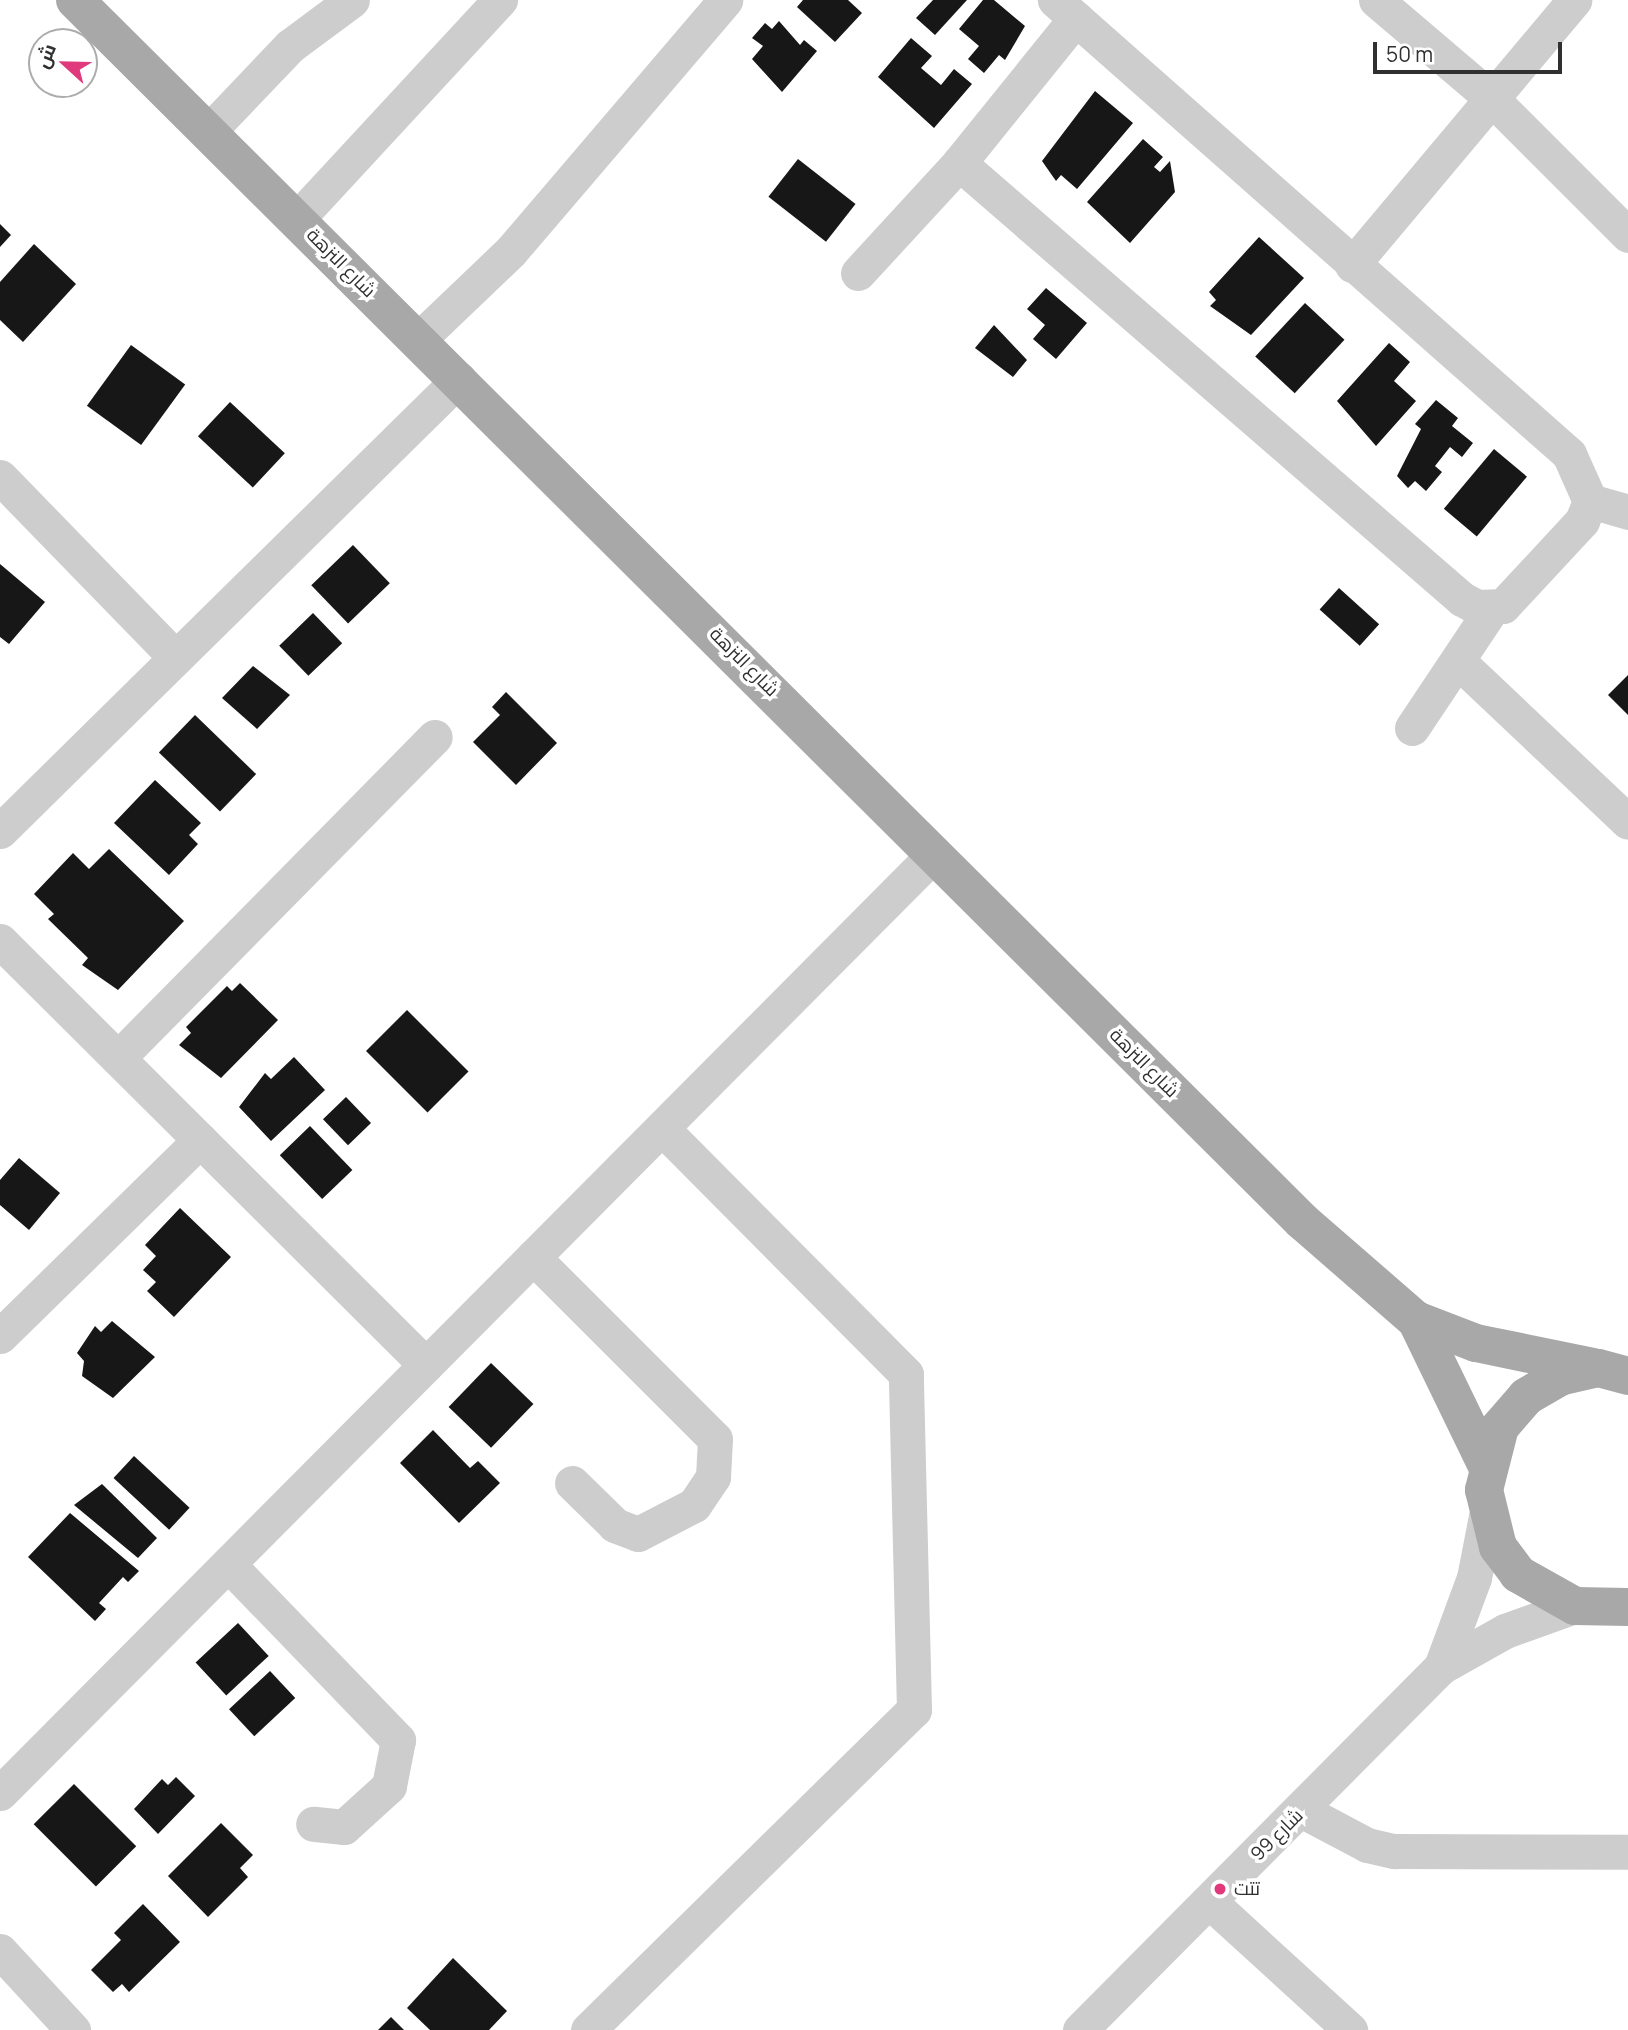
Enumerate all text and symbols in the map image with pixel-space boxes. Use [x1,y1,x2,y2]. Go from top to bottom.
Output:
north arrow [28,28,98,98]
scale bar [1376,28,1565,72]
text: ش [29,40,62,72]
text: 50 m [1386,40,1433,68]
street label: شارع النزهة [302,224,380,302]
street label: شارع النزهة [705,623,783,701]
street label: شارع النزهة [1105,1024,1183,1102]
street label: شارع 99 [1246,1804,1308,1866]
place label: تتت [1234,1878,1260,1900]
marker: تتت [1212,1881,1228,1897]

